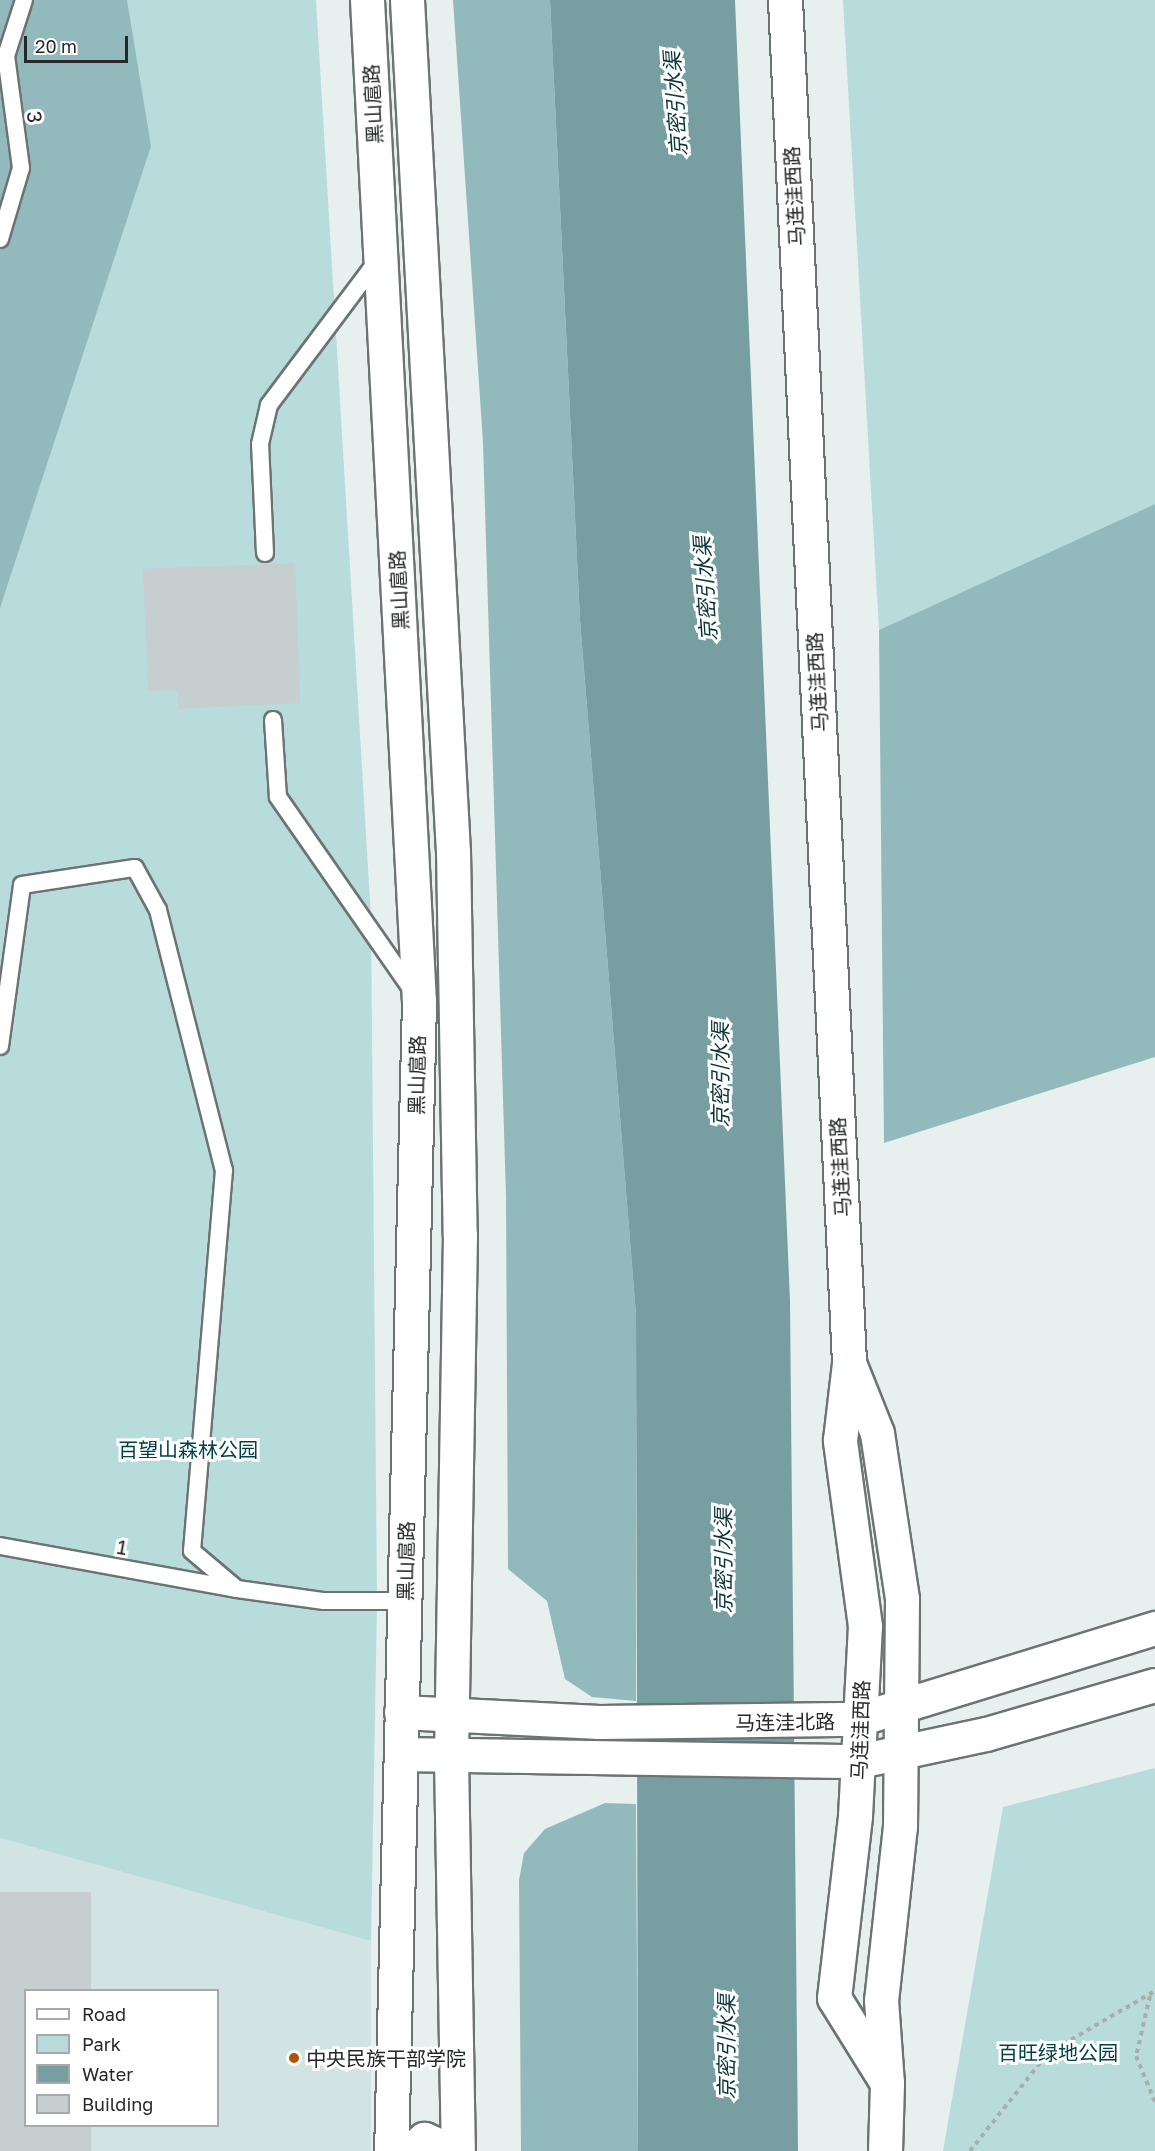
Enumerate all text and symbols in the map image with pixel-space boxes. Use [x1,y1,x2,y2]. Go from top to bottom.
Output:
scale bar [27,24,130,62]
text: 20 m [35,35,77,57]
water label: 京密引水渠 [659,51,691,157]
street label: 黑山扈路 [359,63,387,145]
street label: 3 [22,110,48,124]
street label: 马连洼西路 [779,145,809,247]
water label: 京密引水渠 [689,536,721,642]
street label: 黑山扈路 [385,549,413,631]
street label: 马连洼西路 [802,631,832,733]
water label: 京密引水渠 [707,1023,733,1127]
street label: 黑山扈路 [404,1035,430,1115]
street label: 马连洼西路 [825,1116,855,1218]
park label: 百望山森林公园 [118,1437,258,1461]
water label: 京密引水渠 [710,1509,736,1613]
street label: 黑山扈路 [393,1521,419,1601]
street label: 1 [115,1534,129,1560]
street label: 马连洼西路 [846,1680,874,1780]
street label: 马连洼北路 [735,1709,835,1735]
legend [24,1989,219,2127]
water label: 京密引水渠 [713,1995,739,2099]
text: Road [82,2003,126,2025]
text: Park [82,2033,121,2055]
park label: 百旺绿地公园 [998,2040,1118,2064]
place label: 中央民族干部学院 [306,2046,466,2070]
marker: 中央民族干部学院 [287,2051,301,2065]
text: Water [82,2063,133,2085]
text: Building [82,2093,153,2115]

